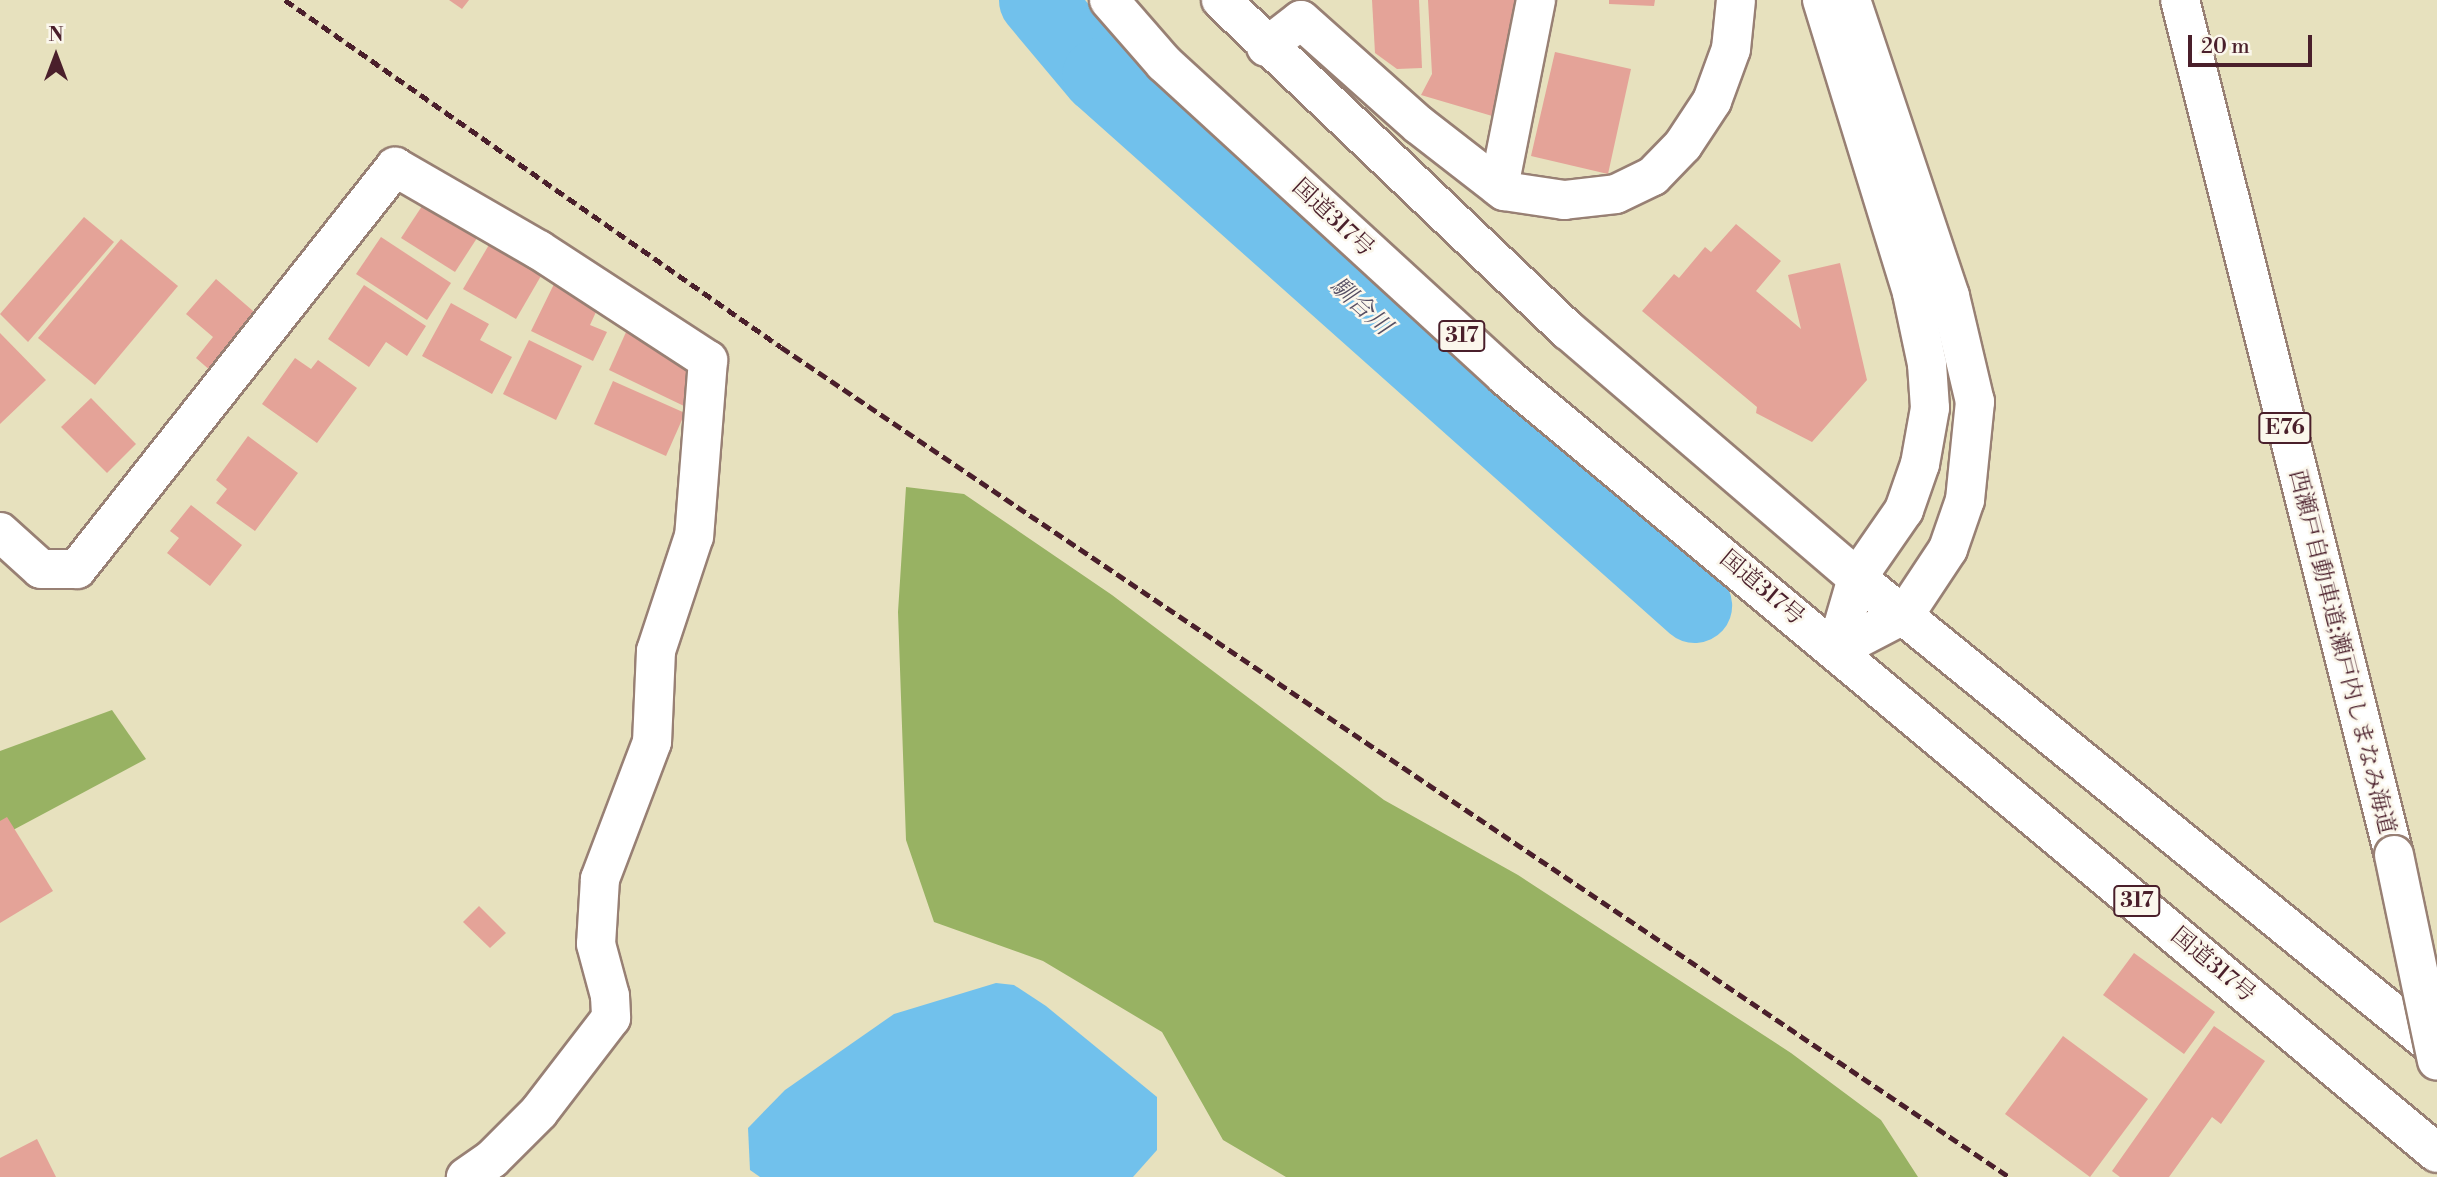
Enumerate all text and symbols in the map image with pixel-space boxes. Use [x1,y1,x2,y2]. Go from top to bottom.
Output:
north arrow [21,21,91,91]
scale bar [2192,21,2316,65]
text: N [48,23,64,47]
text: 20 m [2201,34,2250,60]
street label: 国道317号 [1286,173,1380,263]
water label: 馴合川 [1324,272,1396,342]
road number: 317 [1438,318,1486,354]
road number: E76 [2257,410,2313,446]
street label: 西瀬戸自動車道;瀬戸内しまなみ海道 [2283,467,2401,837]
street label: 国道317号 [1714,545,1810,631]
road number: 317 [2112,884,2162,918]
street label: 国道317号 [2165,922,2261,1008]

